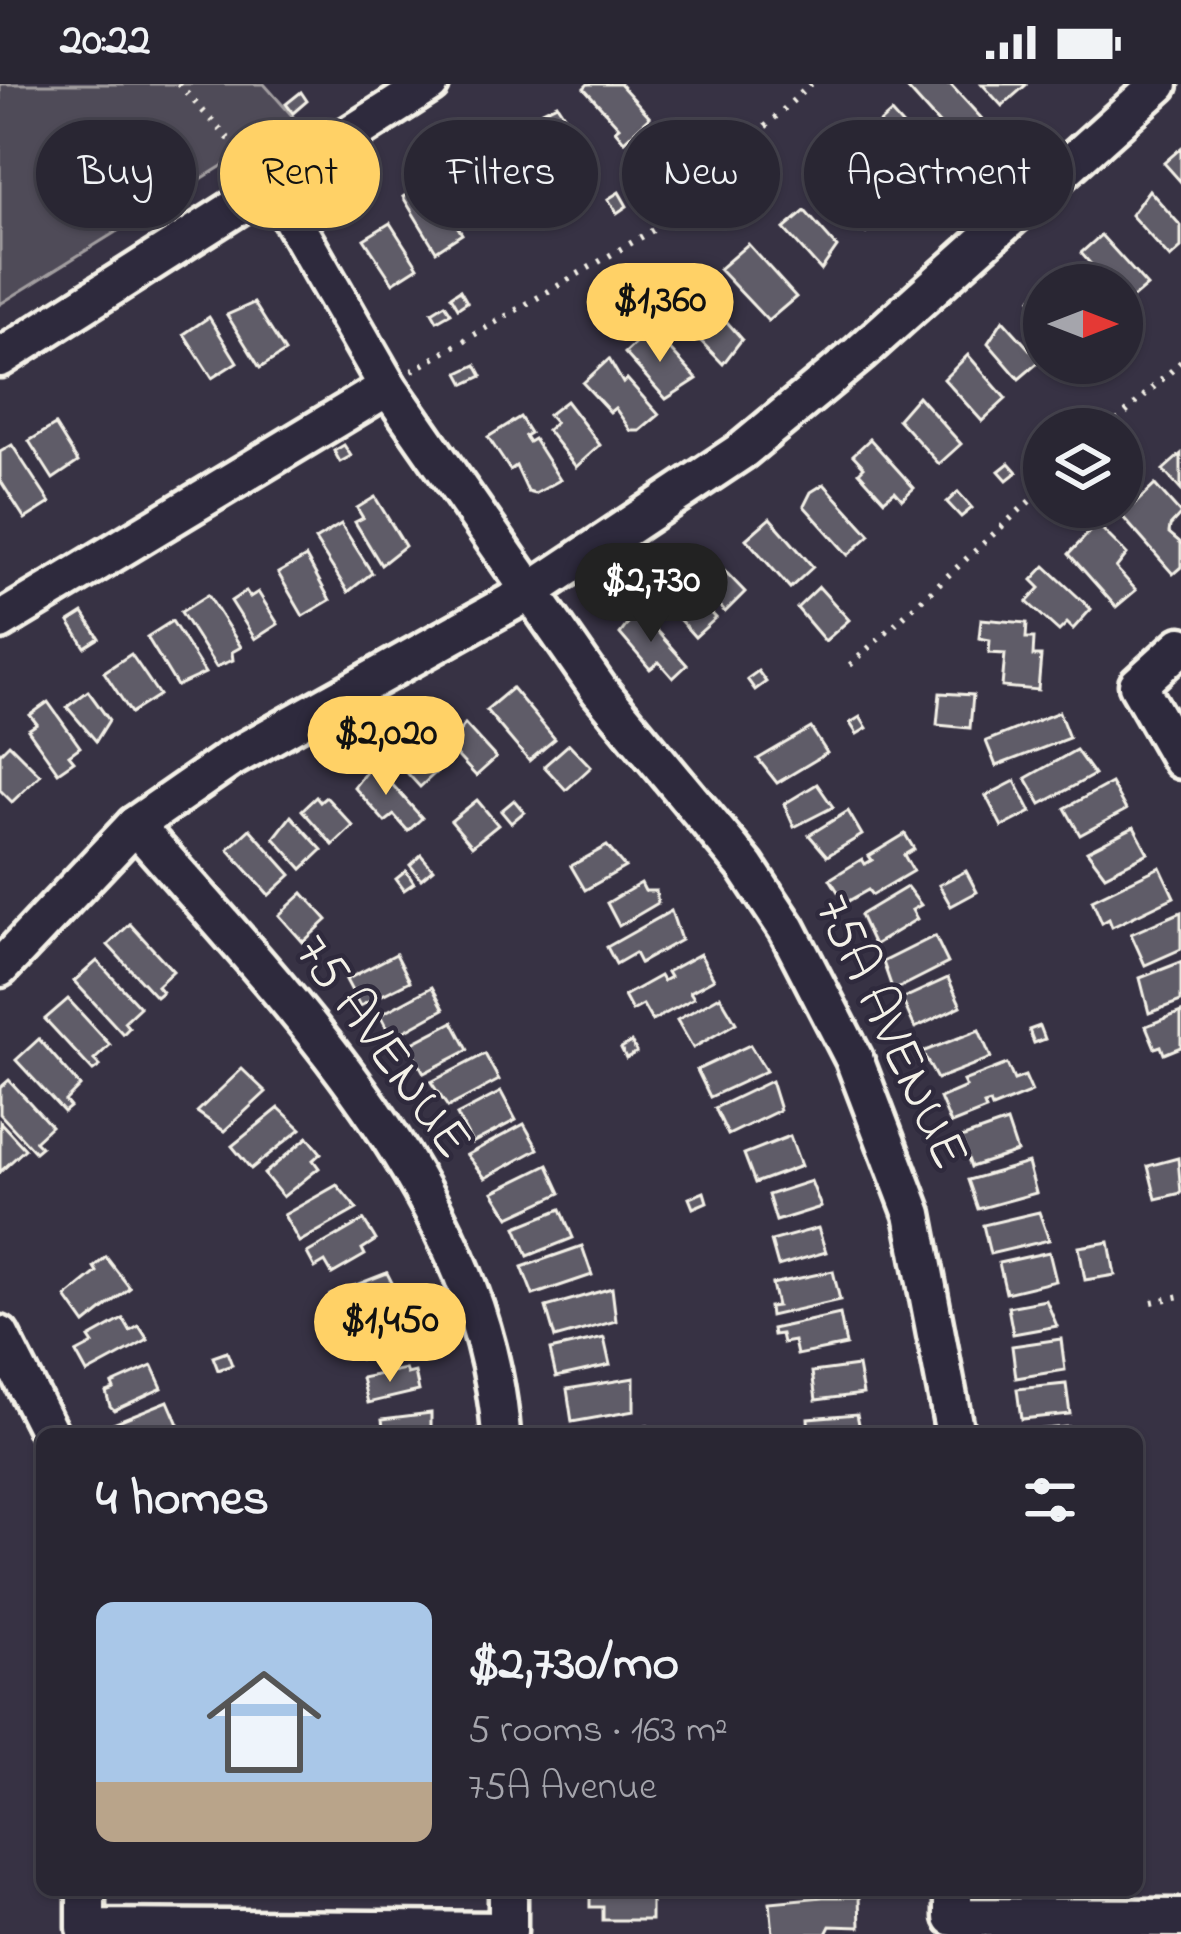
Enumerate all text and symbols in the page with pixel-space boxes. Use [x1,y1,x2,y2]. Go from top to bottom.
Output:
text: 20:22 [60,9,150,75]
chip: Buy [36,120,196,228]
chip: Rent [220,120,380,228]
chip: Filters [404,120,598,228]
chip: New [622,120,780,228]
chip: Apartment [804,120,1073,228]
pin: $1,360 [562,263,758,365]
north arrow [1023,264,1143,384]
map controls [1023,264,1143,528]
text: $1,360 [614,273,706,330]
button: layers [1023,408,1143,528]
pin: $2,730 [553,543,749,645]
text: $2,730 [602,553,700,610]
pin: $2,020 [288,696,484,798]
text: $2,020 [335,706,437,763]
street label: 75A AVENUE [791,883,987,1183]
street label: 75 AVENUE [273,919,489,1177]
pin: $1,450 [292,1283,488,1385]
text: $1,450 [341,1293,439,1350]
text: 4 homes [96,1463,269,1538]
icon: filters [1017,1467,1083,1533]
text: $2,730/mo [468,1628,679,1703]
icon: home [192,1650,336,1794]
text: 5 rooms · 163 m² [468,1703,728,1760]
text: 75A Avenue [468,1760,657,1817]

